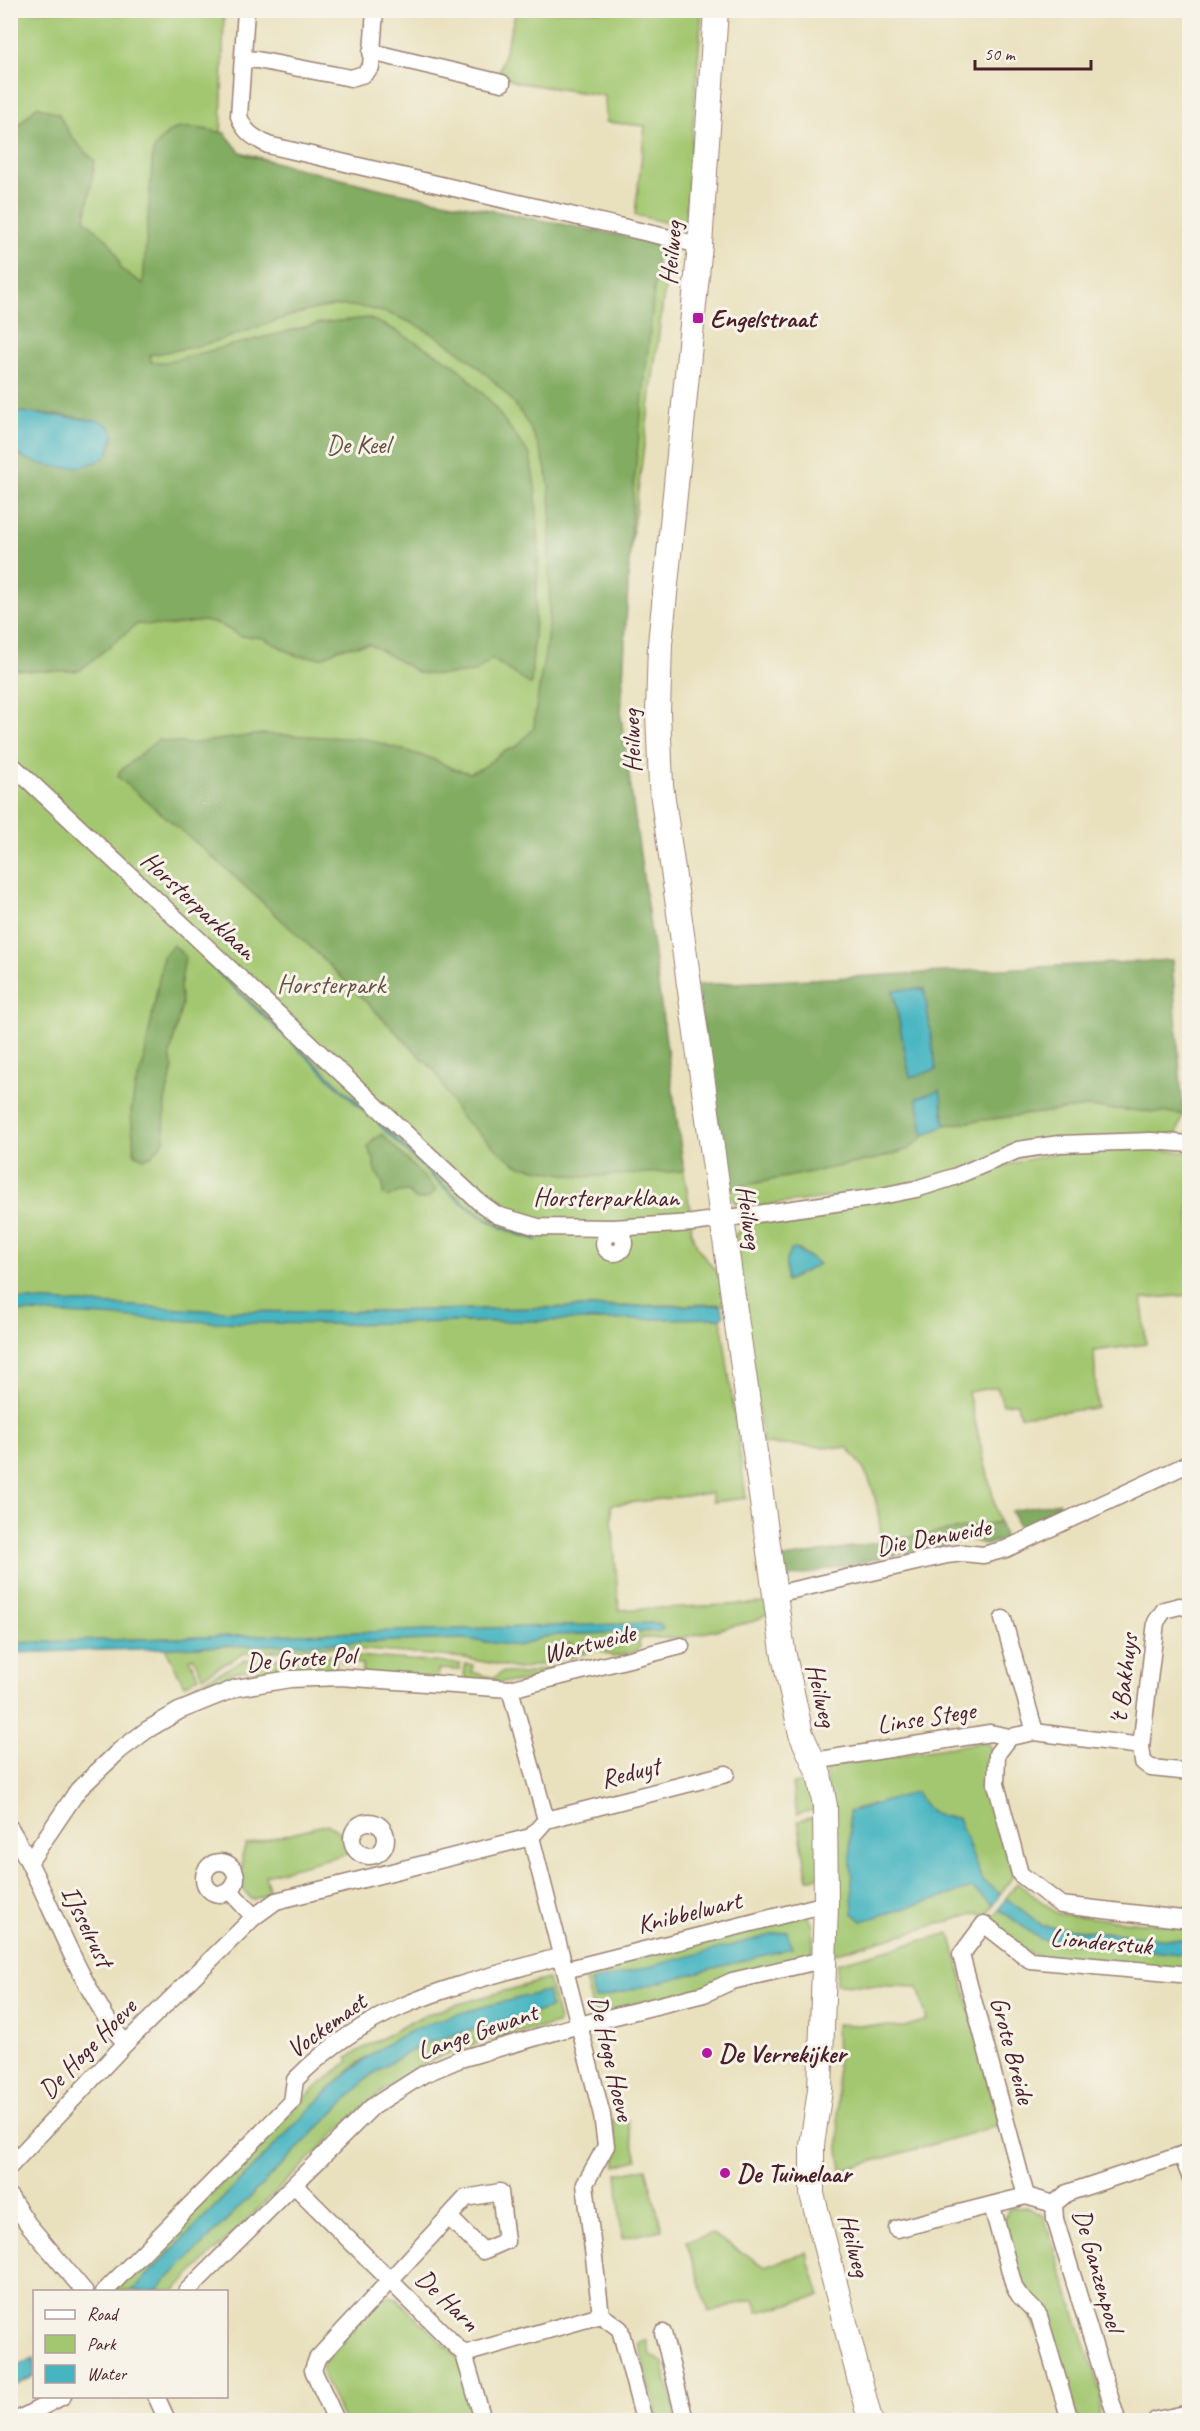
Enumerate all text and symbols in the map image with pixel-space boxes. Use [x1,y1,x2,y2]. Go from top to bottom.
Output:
scale bar [975,33,1090,71]
text: 50 m [984,43,1017,65]
street label: Heilweg [651,218,690,286]
place label: Engelstraat [710,302,818,335]
marker: Engelstraat [691,311,705,325]
park label: De Keel [326,428,394,461]
street label: Heilweg [614,707,649,773]
street label: Horsterparklaan [134,844,264,968]
park label: Horsterpark [277,968,387,1001]
street label: Horsterparklaan [533,1181,680,1214]
street label: Heilweg [729,1183,771,1253]
street label: Die Denweide [873,1510,994,1563]
street label: Wartweide [540,1616,641,1671]
street label: 't Bakhuys [1102,1630,1146,1726]
street label: De Grote Pol [245,1638,362,1679]
street label: Heilweg [798,1660,845,1731]
street label: Linse Stege [875,1693,980,1742]
street label: Reduyt [597,1748,666,1796]
street label: IJsselrust [54,1880,123,1975]
street label: Knibbelwart [634,1883,747,1941]
street label: Lionderstuk [1049,1921,1156,1963]
street label: Vockemaet [280,1984,375,2065]
street label: De Hoge Hoeve [31,1990,144,2106]
street label: De Hoge Hoeve [581,1992,642,2125]
street label: Grote Breide [982,1993,1043,2109]
street label: Lange Gewant [413,1995,544,2067]
place label: De Verrekijker [719,2037,848,2070]
marker: De Verrekijker [700,2046,714,2060]
place label: De Tuimelaar [737,2157,853,2190]
marker: De Tuimelaar [718,2166,732,2180]
street label: De Ganzenpoel [1065,2205,1133,2339]
street label: Heilweg [831,2210,879,2282]
street label: De Harn [409,2262,487,2339]
legend [33,2290,228,2398]
text: Road [87,2303,120,2325]
text: Park [87,2333,117,2355]
text: Water [87,2363,128,2385]

